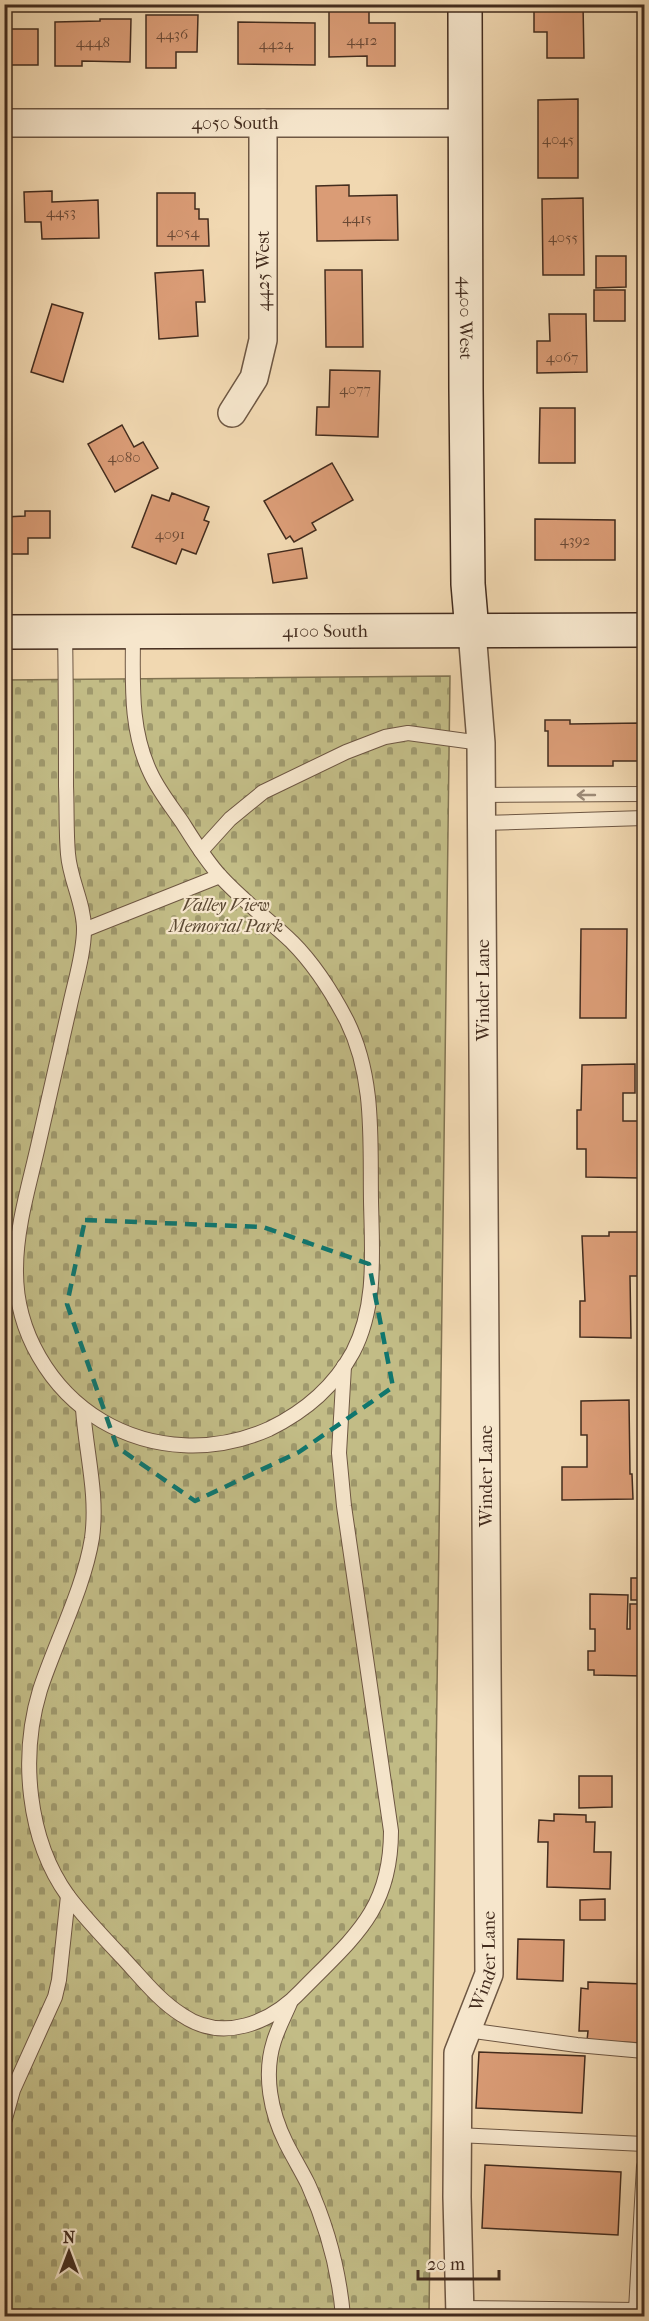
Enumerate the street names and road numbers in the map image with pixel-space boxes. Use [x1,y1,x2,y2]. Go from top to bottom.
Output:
street label: 4050 South [191,113,279,134]
street label: 4425 West [253,230,274,311]
street label: 4400 West [455,276,476,360]
street label: 4100 South [282,620,368,642]
street label: Winder Lane [473,939,494,1042]
street label: Winder Lane [476,1425,497,1528]
street label: Winder Lane [465,1911,500,2015]

